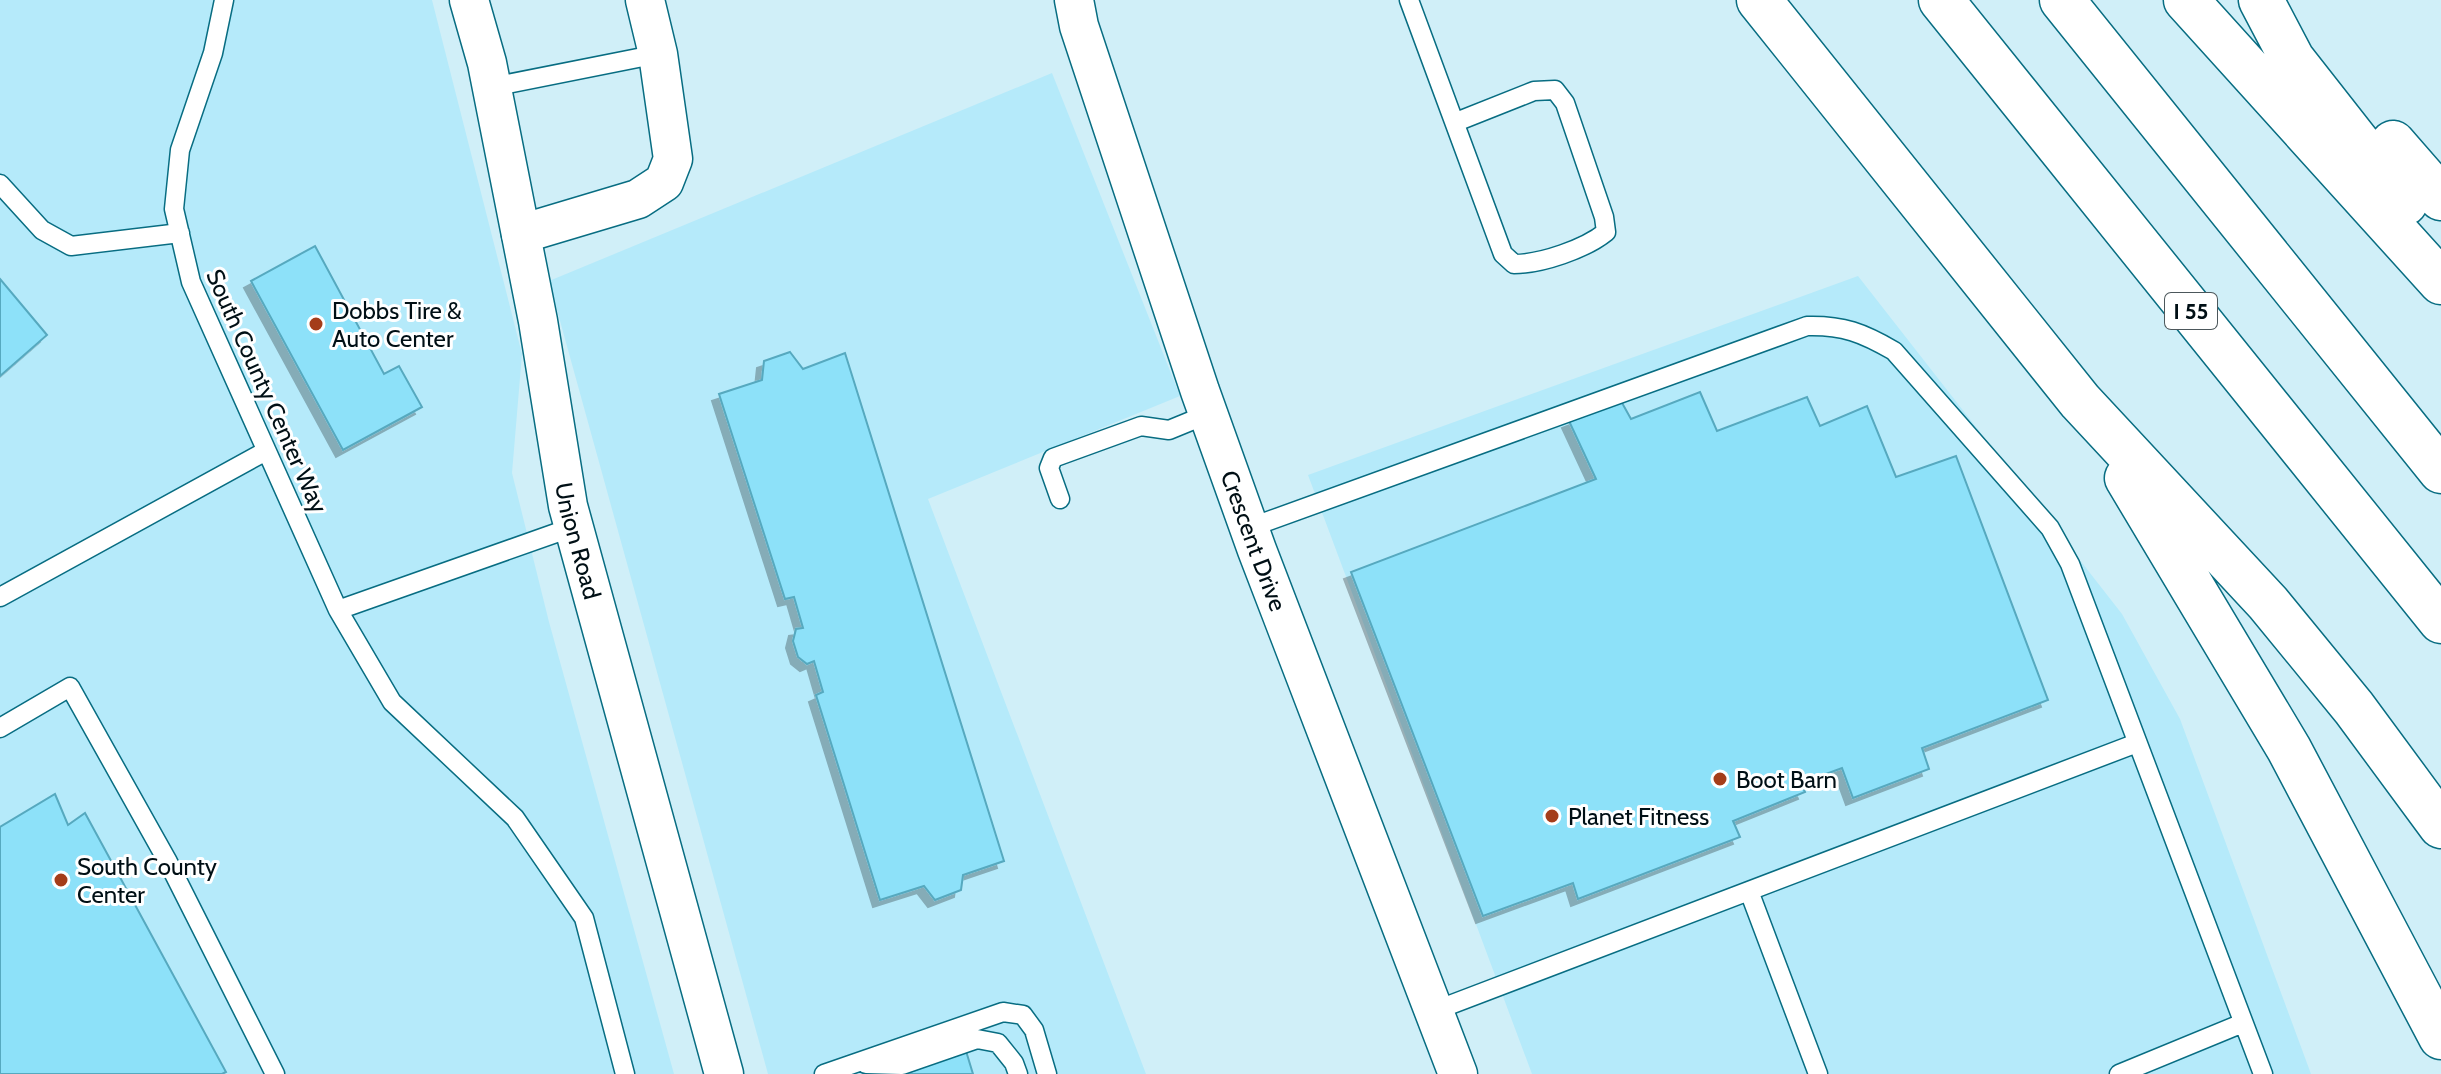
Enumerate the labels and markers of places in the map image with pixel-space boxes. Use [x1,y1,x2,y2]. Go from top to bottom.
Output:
place label: Dobbs Tire & Auto Center [332,296,462,353]
marker: Dobbs Tire & Auto Center [307,315,325,333]
place label: Boot Barn [1736,765,1837,794]
marker: Boot Barn [1711,770,1729,788]
place label: Planet Fitness [1568,802,1709,831]
marker: Planet Fitness [1543,807,1561,825]
place label: South County Center [77,852,217,909]
marker: South County Center [52,871,70,889]

